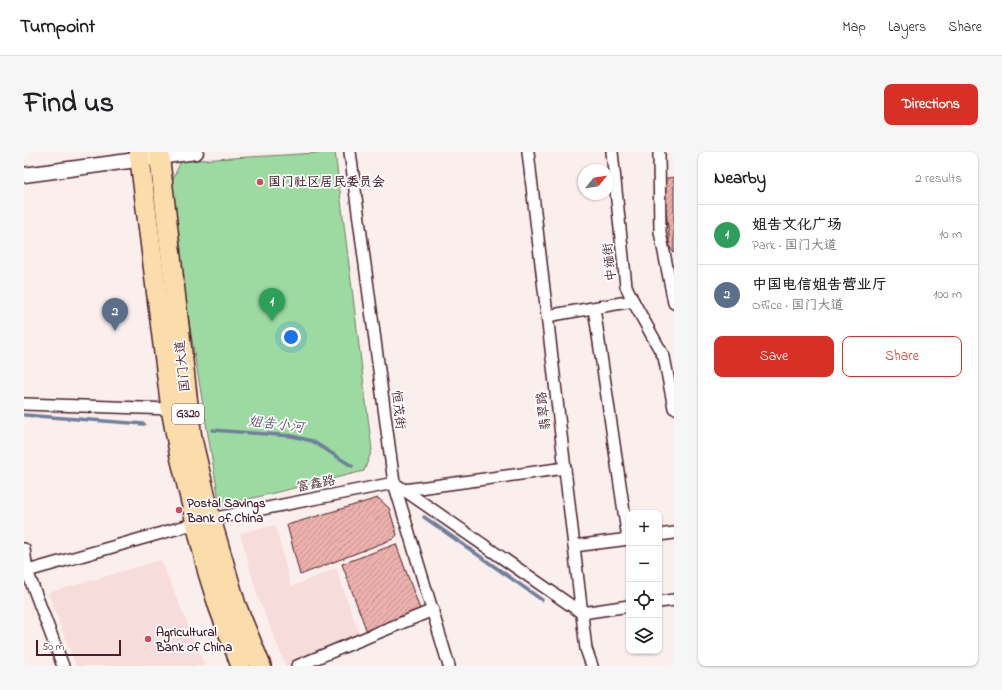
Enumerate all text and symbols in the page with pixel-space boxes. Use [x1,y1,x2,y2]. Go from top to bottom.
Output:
text: Turnpoint [20,14,95,41]
text: Map [842,17,866,38]
text: Layers [888,17,926,38]
text: Share [948,17,982,38]
text: Find us [24,84,114,125]
button: Directions [884,84,978,125]
north arrow [578,164,614,200]
text: Nearby [714,166,766,191]
text: 2 results [915,169,962,188]
place label: 国门社区居民委员会 [268,173,385,192]
marker: 国门社区居民委员会 [255,177,265,187]
text: 姐告文化广场 [752,214,842,236]
text: 1 [725,225,729,244]
text: 10 m [939,225,962,244]
text: Park · 国门大道 [752,236,837,255]
street label: 中缅街 [599,242,621,282]
text: 中国电信姐告营业厅 [752,274,887,296]
text: 2 [724,285,730,304]
text: 100 m [933,285,962,304]
pin: 1 [259,288,285,321]
text: Office · 国门大道 [752,296,843,315]
pin: 2 [102,298,128,331]
your location [281,327,301,347]
button: Save [714,336,834,377]
button: Share [842,336,962,377]
street label: 国门大道 [171,339,195,393]
street label: 恒茂街 [386,389,410,431]
street label: 翡翠路 [532,390,556,432]
road number: G320 [172,404,204,424]
water label: 姐告小河 [247,411,307,439]
street label: 富鑫路 [295,471,337,497]
place label: Postal Savings Bank of China [186,494,266,528]
marker: Postal Savings Bank of China [174,505,184,515]
map controls [626,510,662,654]
button: + [626,510,662,546]
button: − [626,546,662,582]
button: locate [626,582,662,618]
button: layers [626,618,662,654]
place label: Agricultural Bank of China [155,623,232,657]
marker: Agricultural Bank of China [143,634,153,644]
scale bar [36,638,121,657]
text: 50 m [42,639,64,655]

